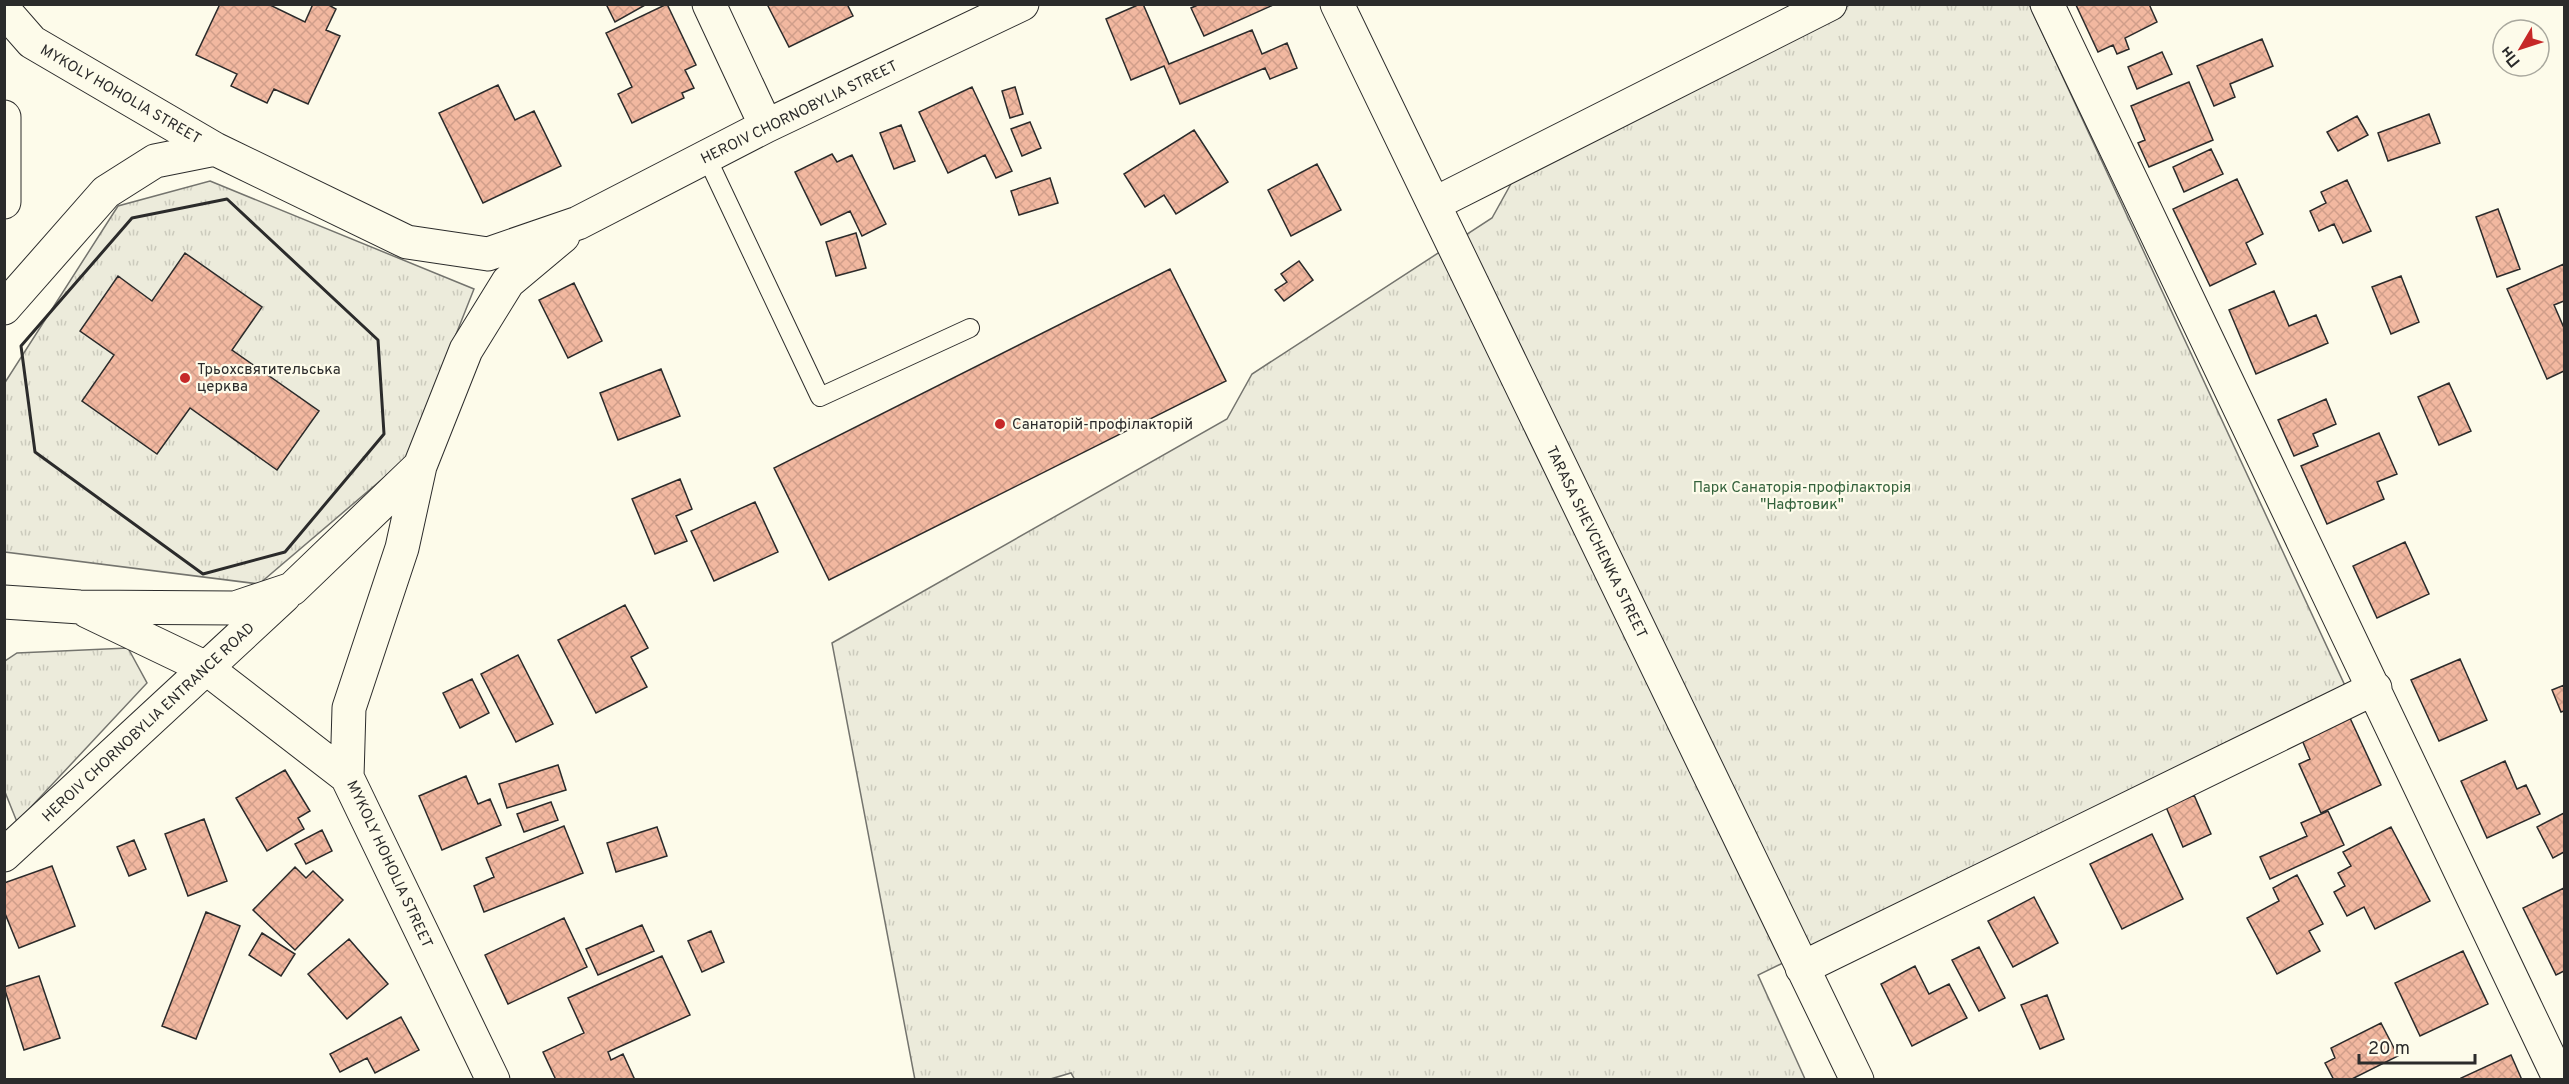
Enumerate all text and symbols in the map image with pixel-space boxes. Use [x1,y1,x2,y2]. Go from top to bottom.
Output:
north arrow [2491,18,2551,78]
street label: MYKOLY HOHOLIA STREET [36,41,204,149]
text: Пн [2496,41,2525,71]
street label: HEROIV CHORNOBYLIA STREET [698,57,901,169]
place label: Трьохсвятительська церква [197,361,341,397]
marker: Трьохсвятительська церква [178,371,192,385]
place label: Санаторій-профілакторій [1012,416,1193,435]
marker: Санаторій-профілакторій [993,417,1007,431]
street label: TARASA SHEVCHENKA STREET [1541,443,1651,642]
park label: Парк Санаторія-профілакторія "Нафтовик" [1693,479,1911,515]
street label: HEROIV CHORNOBYLIA ENTRANCE ROAD [39,619,259,827]
street label: MYKOLY HOHOLIA STREET [341,778,436,952]
scale bar [2359,1027,2474,1065]
text: 20 m [2368,1038,2410,1061]

